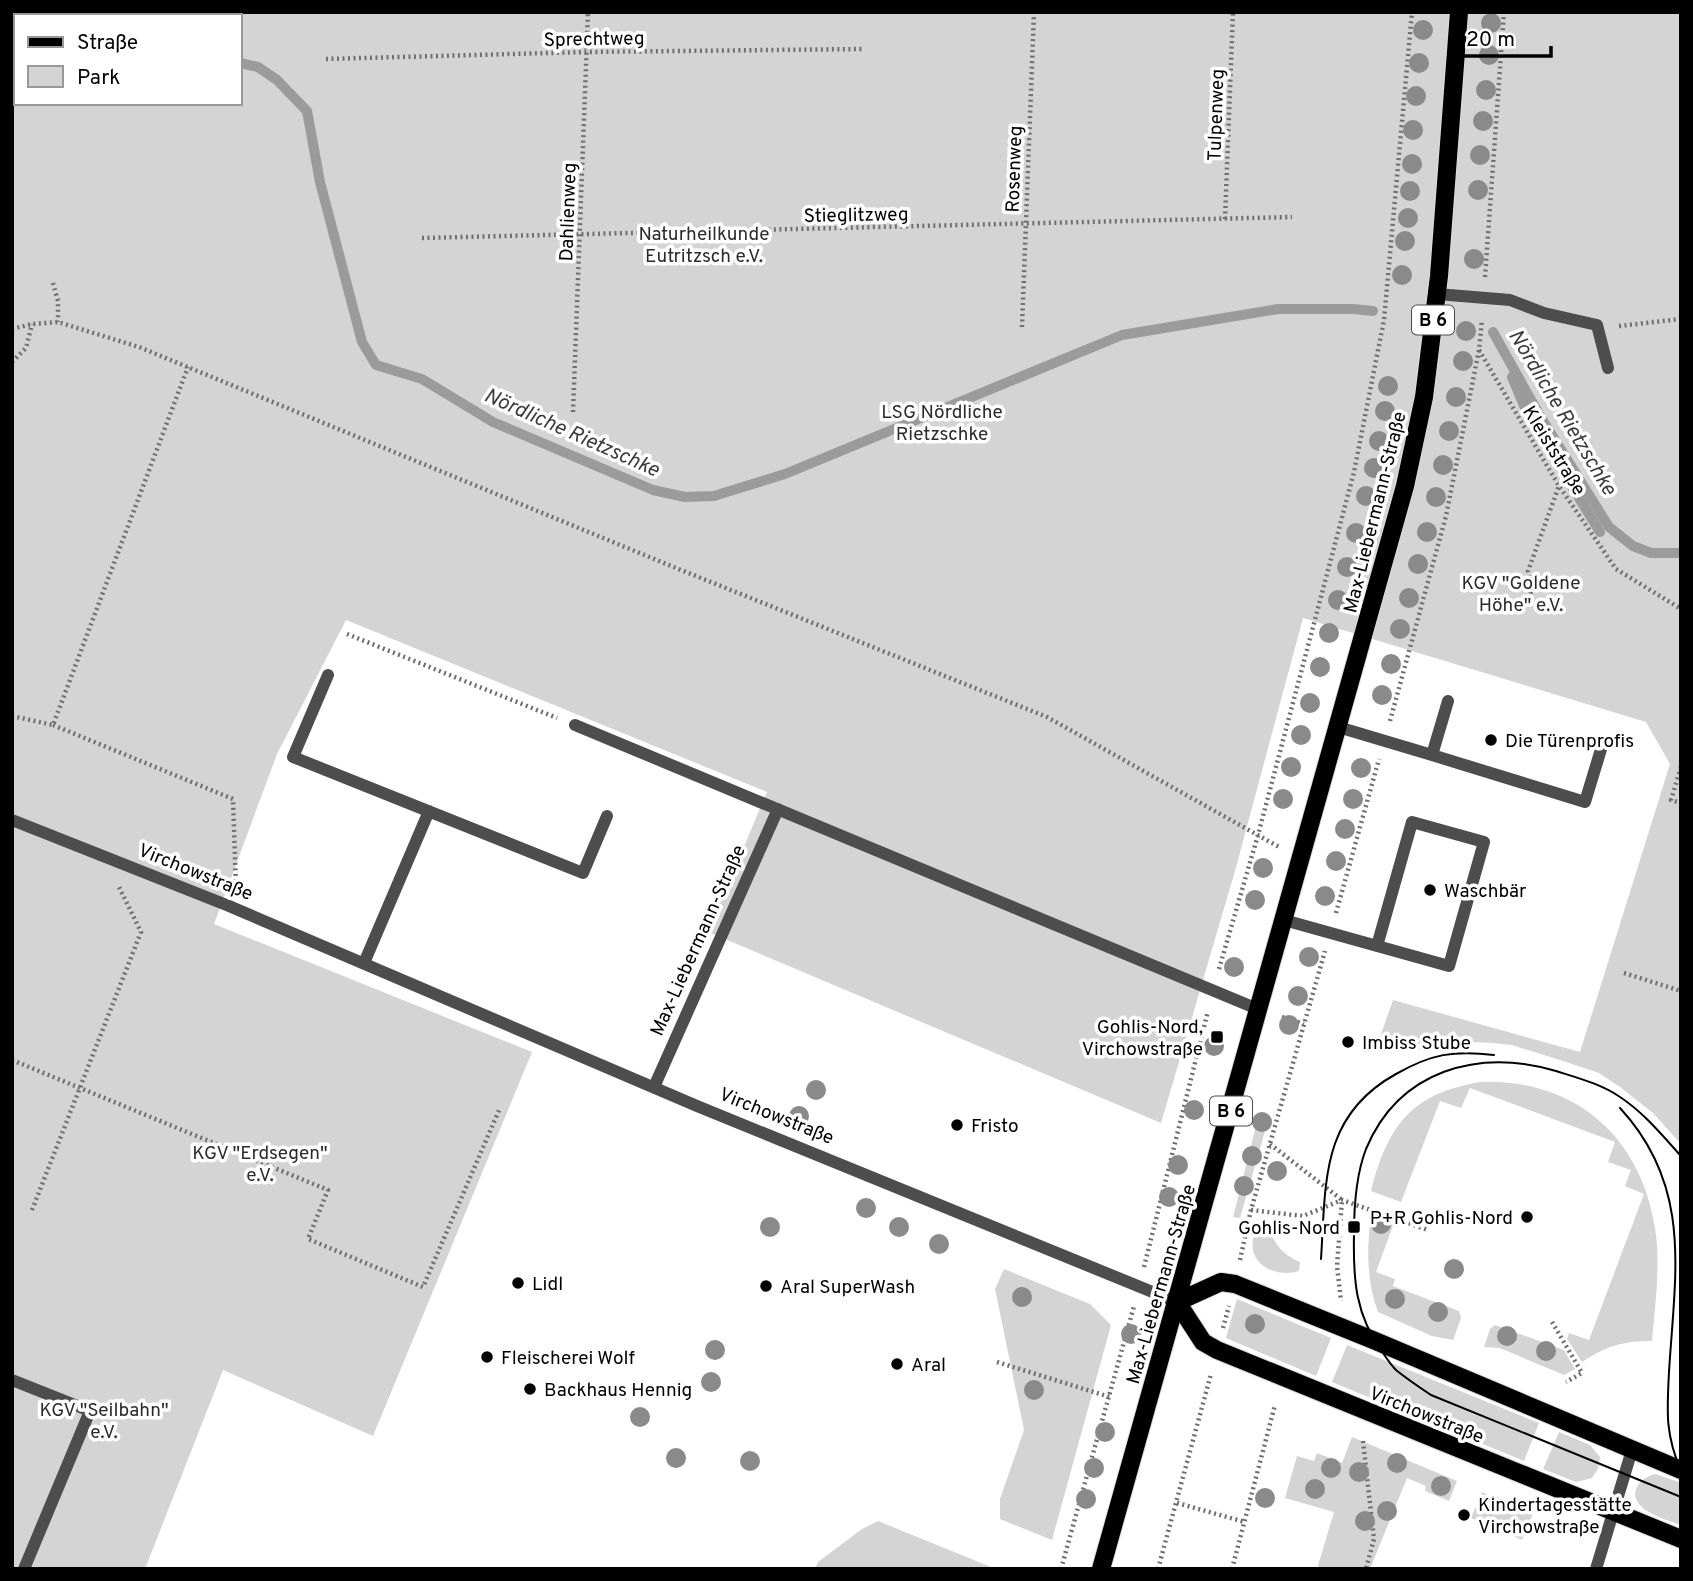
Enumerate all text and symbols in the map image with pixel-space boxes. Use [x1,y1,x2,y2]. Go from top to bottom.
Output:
legend [14,14,242,105]
scale bar [1455,14,1551,58]
street label: Sprechtweg [543,27,645,53]
text: 20 m [1466,27,1515,54]
text: Straße [77,30,138,57]
text: Park [77,65,120,92]
street label: Tulpenweg [1203,68,1231,162]
street label: Rosenweg [1001,125,1029,213]
street label: Dahlienweg [555,162,583,262]
street label: Stieglitzweg [803,203,909,229]
park label: Naturheilkunde Eutritzsch e.V. [639,223,769,269]
road number: B 6 [1412,306,1454,334]
water label: Nördliche Rietzschke [1501,325,1623,502]
water label: Nördliche Rietzschke [480,383,664,485]
park label: LSG Nördliche Rietzschke [881,401,1003,447]
street label: Kleiststraße [1516,402,1590,500]
street label: Max-Liebermann-Straße [1339,409,1413,616]
park label: KGV "Goldene Höhe" e.V. [1462,572,1580,618]
place label: Die Türenprofis [1505,730,1634,754]
marker: Die Türenprofis [1483,732,1499,748]
street label: Virchowstraße [134,839,256,907]
street label: Max-Liebermann-Straße [646,841,752,1040]
place label: Waschbär [1444,880,1527,904]
marker: Waschbär [1422,882,1438,898]
place label: Gohlis-Nord, Virchowstraße [1082,1016,1203,1062]
marker: Gohlis-Nord, Virchowstraße [1209,1029,1225,1045]
place label: Imbiss Stube [1362,1032,1471,1056]
marker: Imbiss Stube [1340,1034,1356,1050]
street label: Virchowstraße [715,1083,837,1151]
road number: B 6 [1210,1096,1252,1126]
place label: Fristo [971,1115,1019,1139]
marker: Fristo [949,1117,965,1133]
park label: KGV "Erdsegen" e.V. [192,1142,328,1188]
street label: Max-Liebermann-Straße [1122,1182,1202,1387]
place label: P+R Gohlis-Nord [1370,1207,1513,1231]
marker: P+R Gohlis-Nord [1519,1209,1535,1225]
place label: Gohlis-Nord [1238,1217,1340,1241]
marker: Gohlis-Nord [1346,1219,1362,1235]
place label: Lidl [532,1273,563,1297]
marker: Lidl [510,1275,526,1291]
place label: Aral SuperWash [780,1276,915,1300]
marker: Aral SuperWash [758,1278,774,1294]
place label: Fleischerei Wolf [501,1347,636,1371]
marker: Fleischerei Wolf [479,1349,495,1365]
place label: Aral [911,1354,946,1378]
marker: Aral [889,1356,905,1372]
place label: Backhaus Hennig [544,1379,692,1403]
marker: Backhaus Hennig [522,1381,538,1397]
street label: Virchowstraße [1365,1382,1487,1450]
park label: KGV "Seilbahn" e.V. [39,1399,169,1445]
place label: Kindertagesstätte Virchowstraße [1478,1494,1632,1540]
marker: Kindertagesstätte Virchowstraße [1456,1507,1472,1523]

